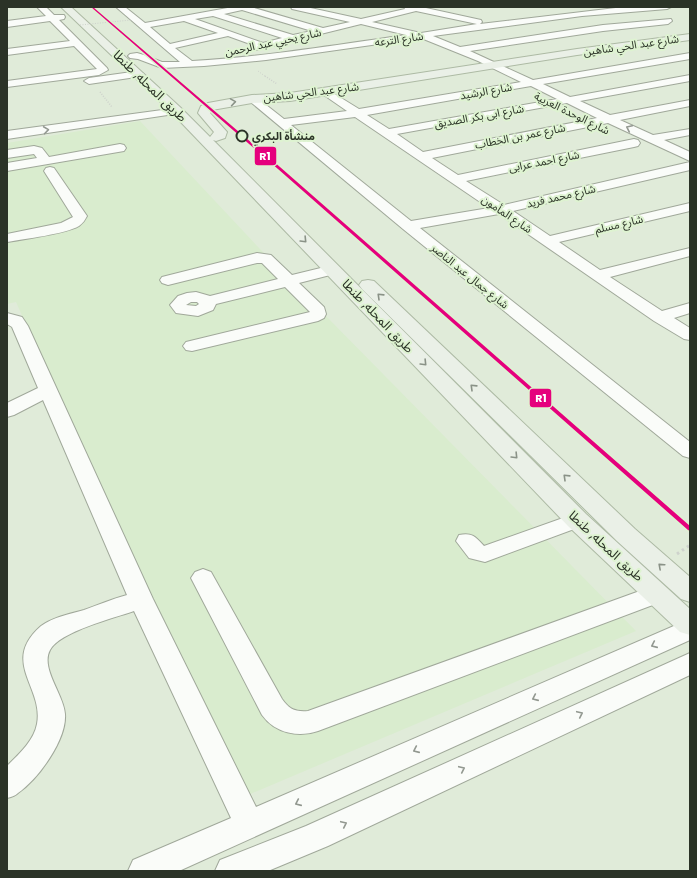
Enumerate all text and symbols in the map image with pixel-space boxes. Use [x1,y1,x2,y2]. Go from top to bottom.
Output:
street label: شارع يحيي عبد الرحمن [223,24,323,62]
street label: شارع الترعه [374,28,425,50]
street label: شارع عبد الحي شاهين [582,30,680,61]
street label: طريق المحله, طنطا [109,46,191,126]
street label: شارع عبد الحي شاهين [262,78,360,107]
street label: شارع الرشيد [459,79,514,103]
street label: شارع الوحدة العربية [531,88,613,138]
one-way arrow [230,98,236,107]
street label: شارع ابى بكر الصديق [433,100,525,132]
street label: شارع عمر بن الخطاب [473,119,567,153]
one-way arrow [626,125,634,133]
one-way arrow [43,126,49,135]
place label: منشأة البكري [252,128,315,146]
marker: منشأة البكري [235,129,249,143]
line badge: R1 [254,146,277,166]
street label: شارع احمد عرابى [507,146,581,176]
text: R1 [259,148,271,164]
street label: شارع محمد فريد [525,180,597,212]
street label: شارع المأمون [479,191,536,237]
street label: شارع مسلم [593,211,645,238]
one-way arrow [299,235,306,243]
street label: شارع جمال عبد الناصر [427,239,513,313]
street label: طريق المحله, طنطا [338,275,418,357]
one-way arrow [377,293,385,301]
one-way arrow [419,358,427,366]
one-way arrow [470,384,478,392]
line badge: R1 [529,388,552,408]
text: R1 [535,390,547,406]
one-way arrow [510,451,517,459]
one-way arrow [563,474,571,482]
street label: طريق المحله, طنطا [564,506,648,586]
one-way arrow [658,564,666,571]
one-way arrow [651,640,659,648]
one-way arrow [532,693,539,701]
one-way arrow [576,711,583,719]
one-way arrow [413,745,421,753]
one-way arrow [458,766,466,774]
one-way arrow [294,798,301,806]
one-way arrow [340,821,348,829]

